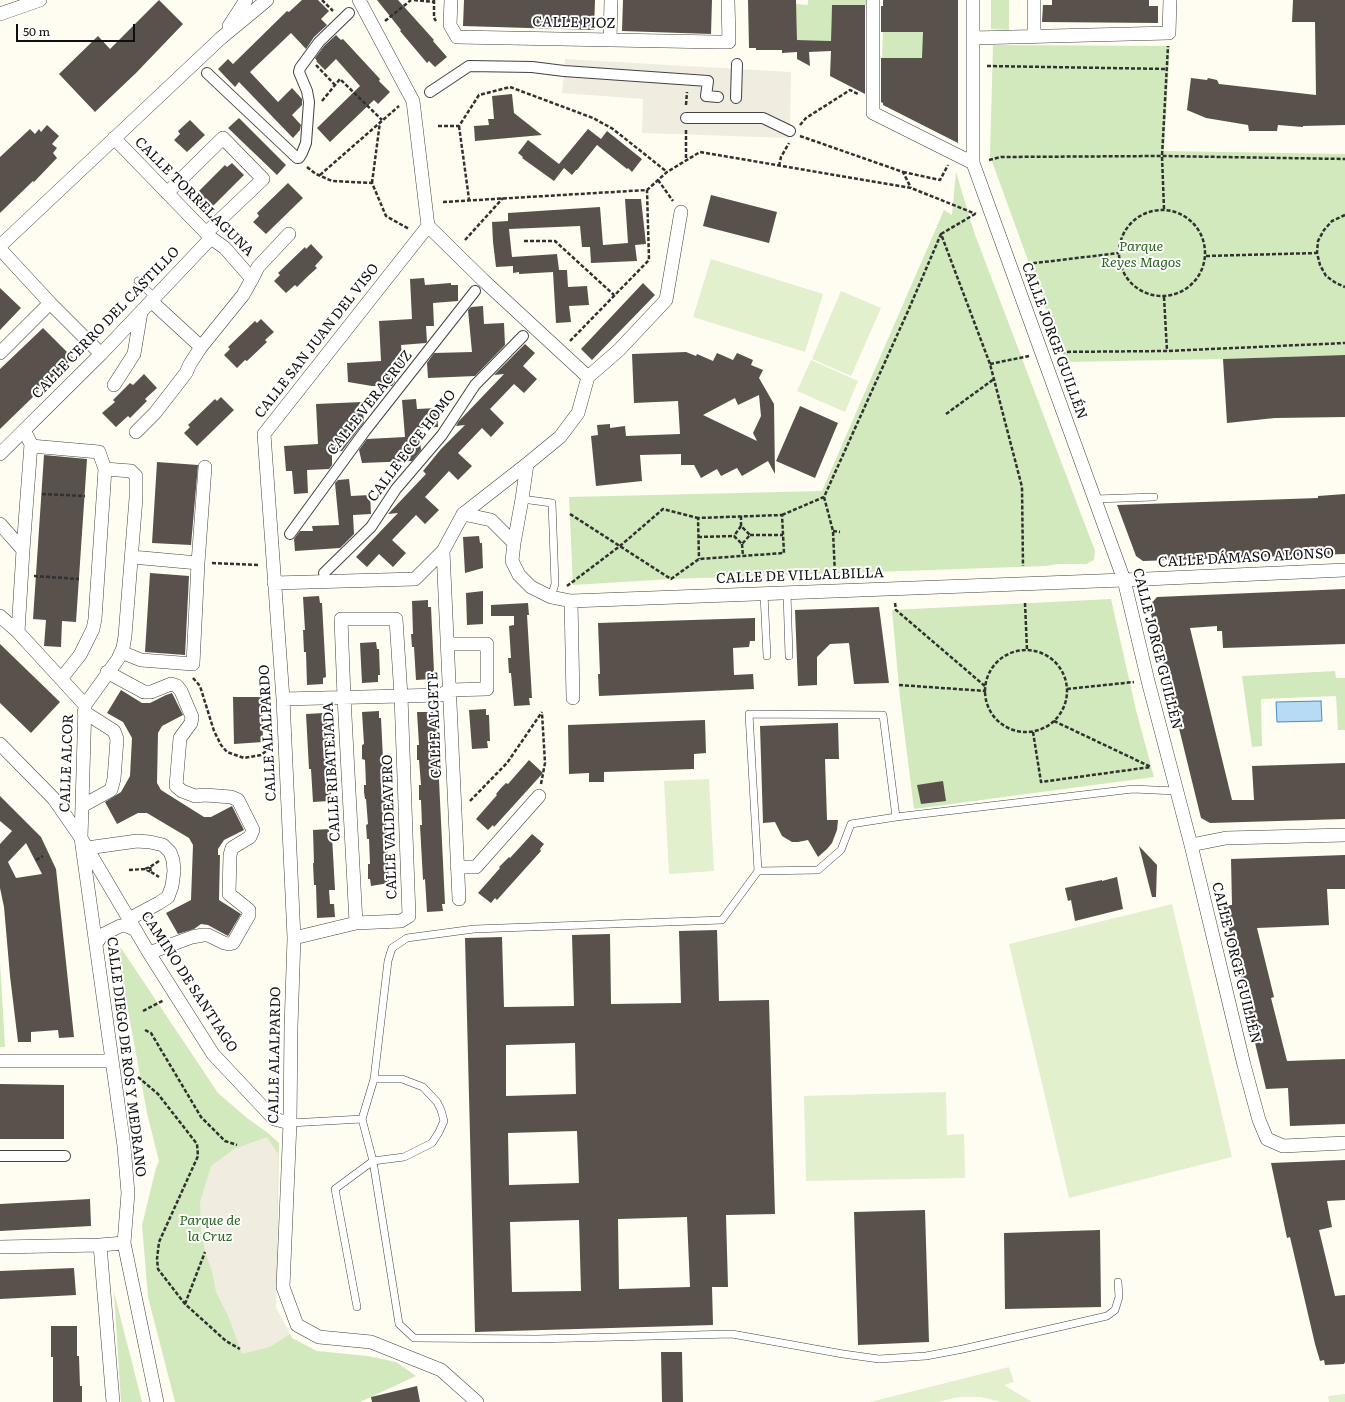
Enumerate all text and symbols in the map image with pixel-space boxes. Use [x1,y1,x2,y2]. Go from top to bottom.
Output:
street label: CALLE PIOZ [532,14,616,32]
scale bar [18,16,137,42]
text: 50 m [23,22,50,40]
street label: CALLE TORRELAGUNA [131,134,257,260]
park label: Parque Reyes Magos [1101,239,1181,272]
street label: CALLE CERRO DEL CASTILLO [29,243,183,403]
street label: CALLE SAN JUAN DEL VISO [251,260,383,422]
street label: CALLE JORGE GUILLÉN [1018,260,1090,422]
street label: CALLE VERACRUZ [324,347,416,459]
street label: CALLE ECCE HOMO [364,387,460,505]
street label: CALLE DÁMASO ALONSO [1158,545,1334,571]
street label: CALLE DE VILLALBILLA [716,565,884,587]
street label: CALLE JORGE GUILLÉN [1129,567,1185,731]
street label: CALLE ALALPARDO [256,664,280,802]
street label: CALLE ALGETE [425,671,445,779]
street label: CALLE RIBATEJADA [320,702,344,842]
street label: CALLE ALCOR [57,713,77,813]
street label: CALLE VALDEAVERO [379,754,401,900]
street label: CALLE JORGE GUILLÉN [1208,881,1264,1045]
street label: CAMINO DE SANTIAGO [137,909,241,1055]
street label: CALLE DIEGO DE ROS Y MEDRANO [103,936,149,1178]
street label: CALLE ALALPARDO [265,986,285,1124]
park label: Parque de la Cruz [179,1213,241,1246]

